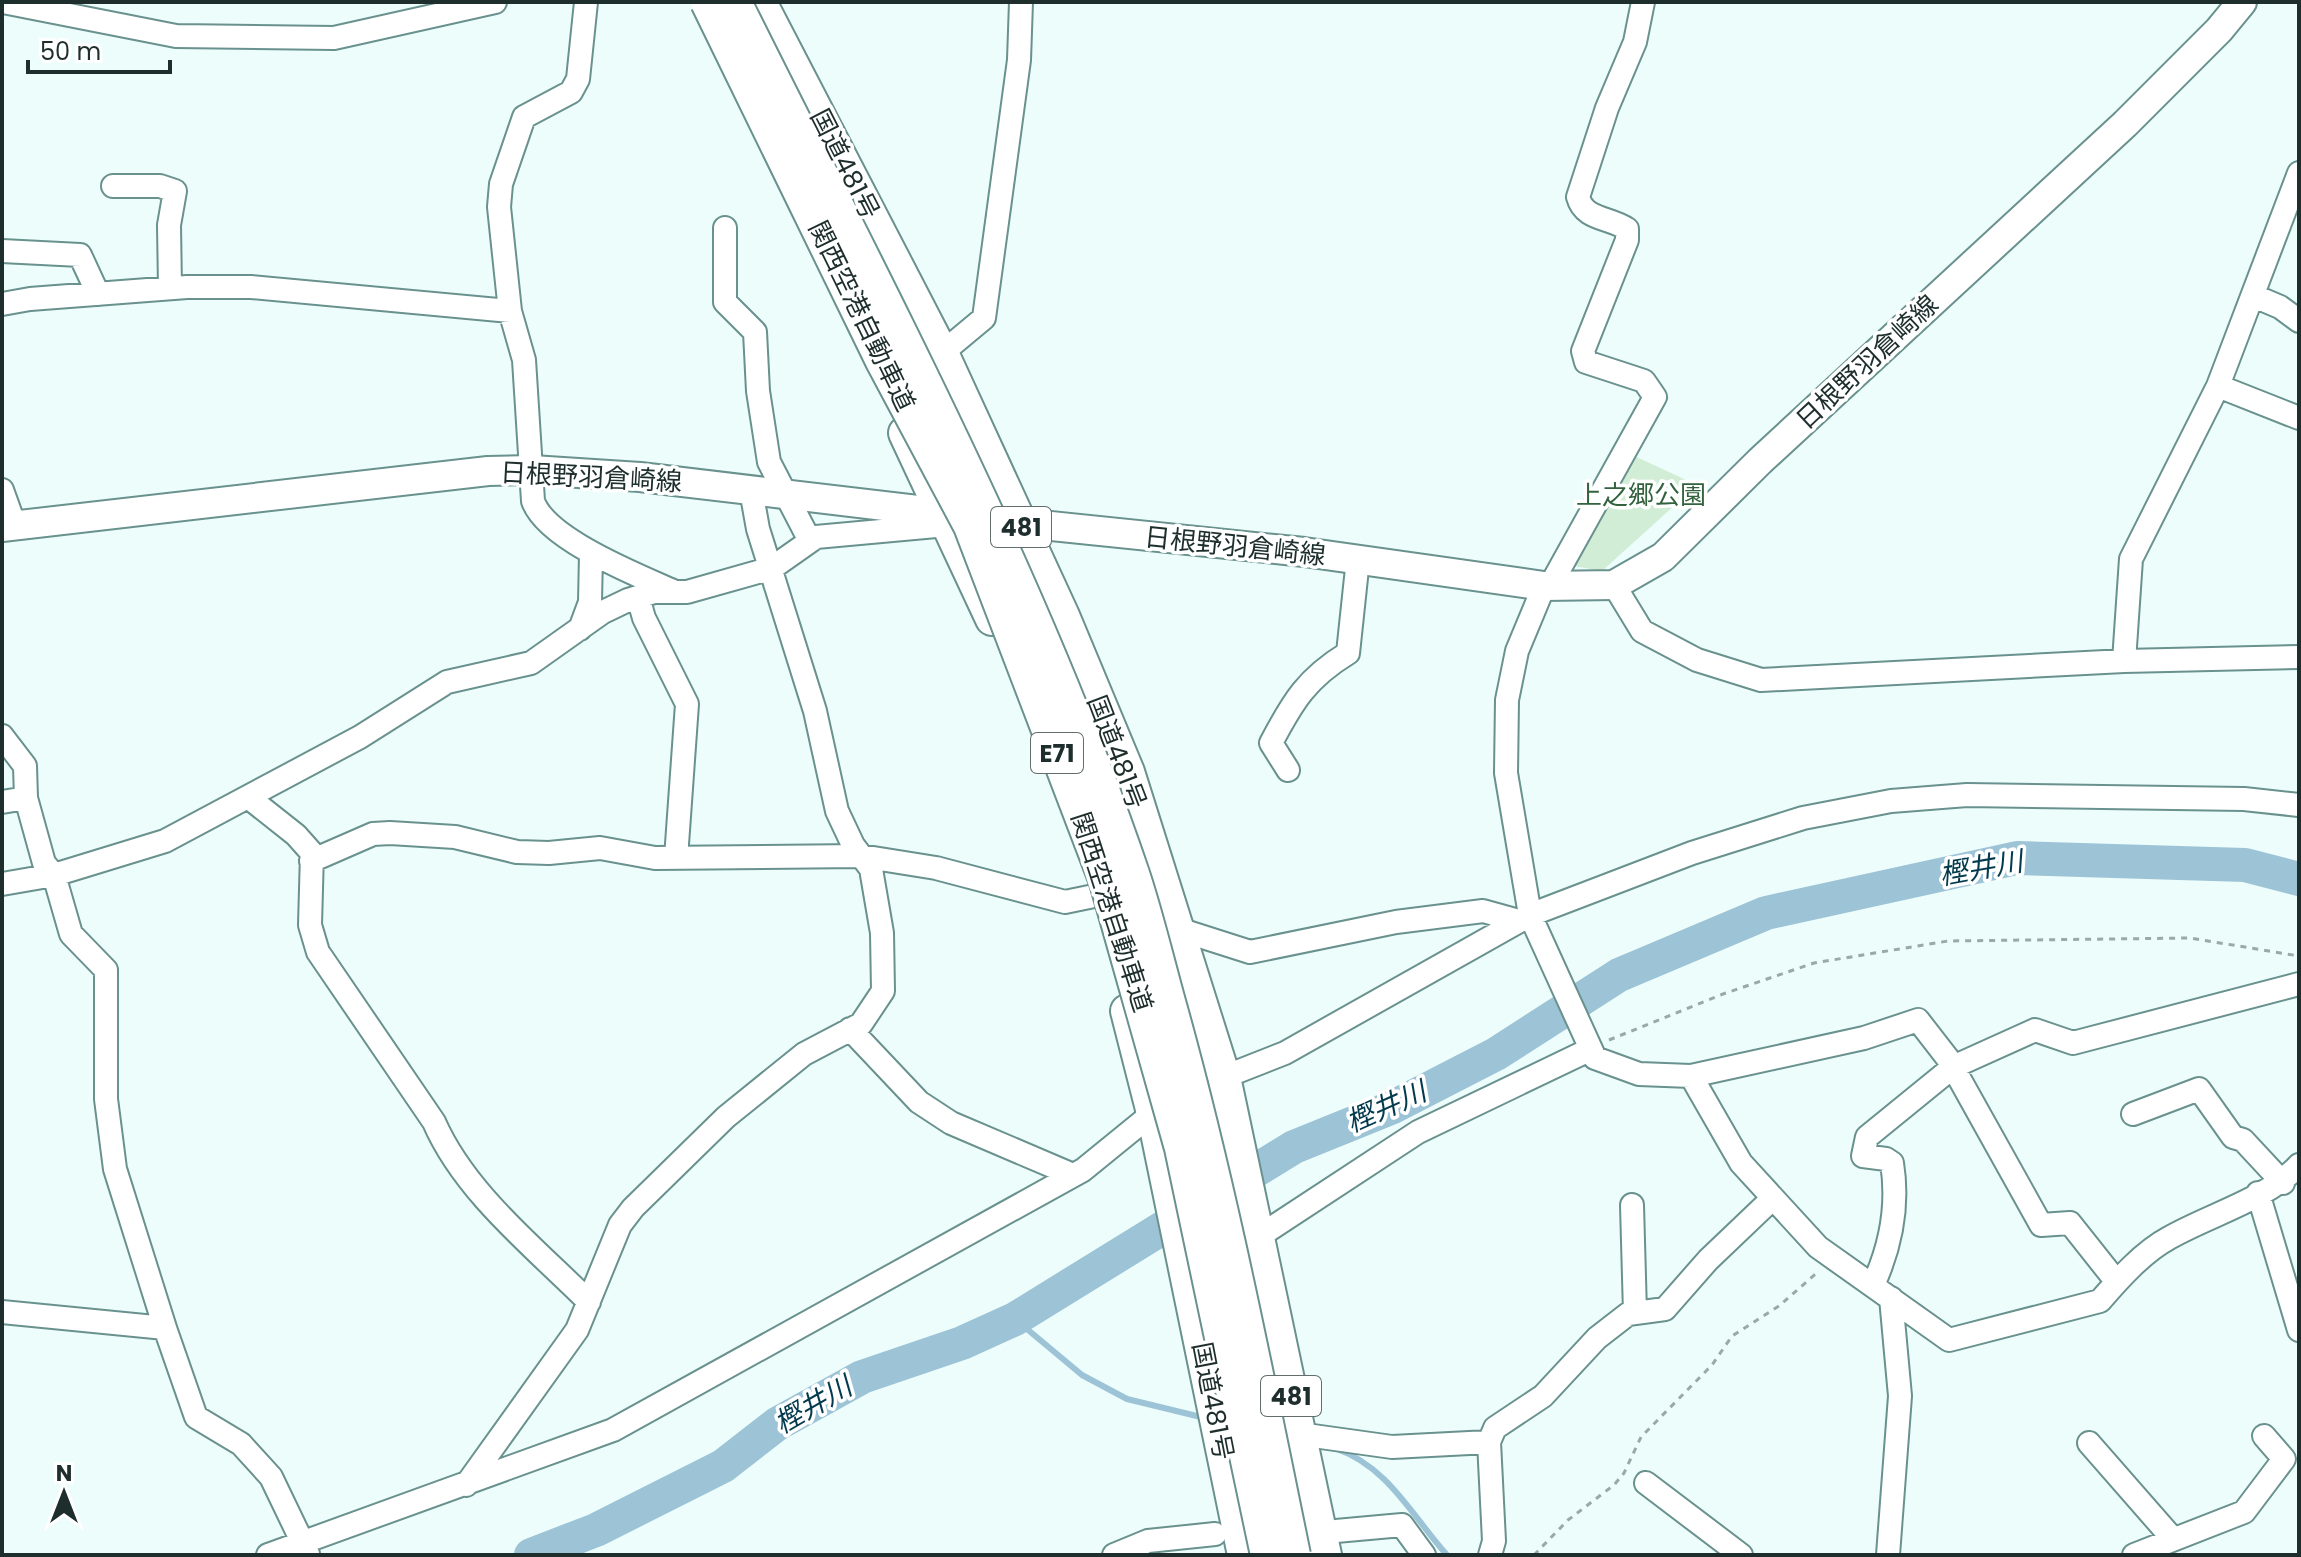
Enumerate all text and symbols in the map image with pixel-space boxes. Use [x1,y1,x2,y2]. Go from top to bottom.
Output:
scale bar [28,24,170,74]
text: 50 m [40,35,101,68]
street label: 国道481号 [802,103,888,225]
street label: 関西空港自動車道 [800,215,924,417]
street label: 日根野羽倉崎線 [1788,287,1946,437]
street label: 日根野羽倉崎線 [499,454,683,500]
park label: 上之郷公園 [1576,477,1706,513]
road number: 481 [991,507,1051,547]
street label: 日根野羽倉崎線 [1143,519,1327,573]
street label: 国道481号 [1079,690,1155,814]
road number: E71 [1031,733,1083,773]
street label: 関西空港自動車道 [1063,808,1161,1016]
water label: 樫井川 [1936,841,2029,894]
water label: 樫井川 [1340,1071,1435,1142]
street label: 国道481号 [1184,1339,1242,1463]
water label: 樫井川 [767,1366,862,1443]
road number: 481 [1261,1376,1321,1416]
north arrow [24,1453,104,1533]
text: N [56,1458,72,1489]

